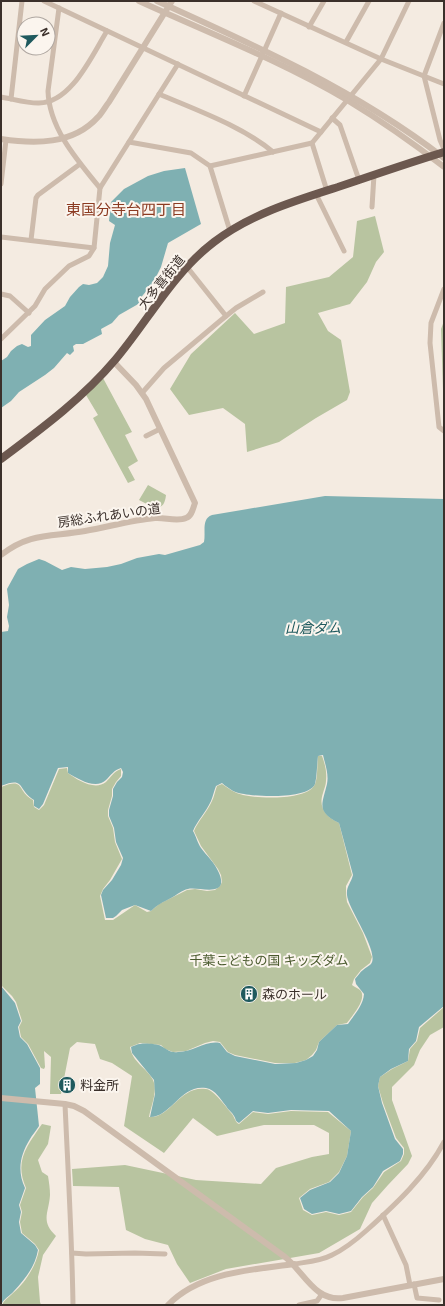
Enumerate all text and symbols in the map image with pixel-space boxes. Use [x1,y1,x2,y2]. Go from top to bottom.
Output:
north arrow [16,16,56,56]
text: N [38,25,53,38]
district label: 東国分寺台四丁目 [66,200,186,218]
street label: 大多喜街道 [134,252,188,312]
street label: 房総ふれあいの道 [56,500,162,530]
water label: 山倉ダム [285,619,341,636]
park label: 千葉こどもの国 キッズダム [190,952,348,968]
building icon: 森のホール [239,984,259,1004]
place label: 森のホール [262,986,327,1002]
building icon: 料金所 [57,1075,77,1095]
place label: 料金所 [80,1077,119,1093]

